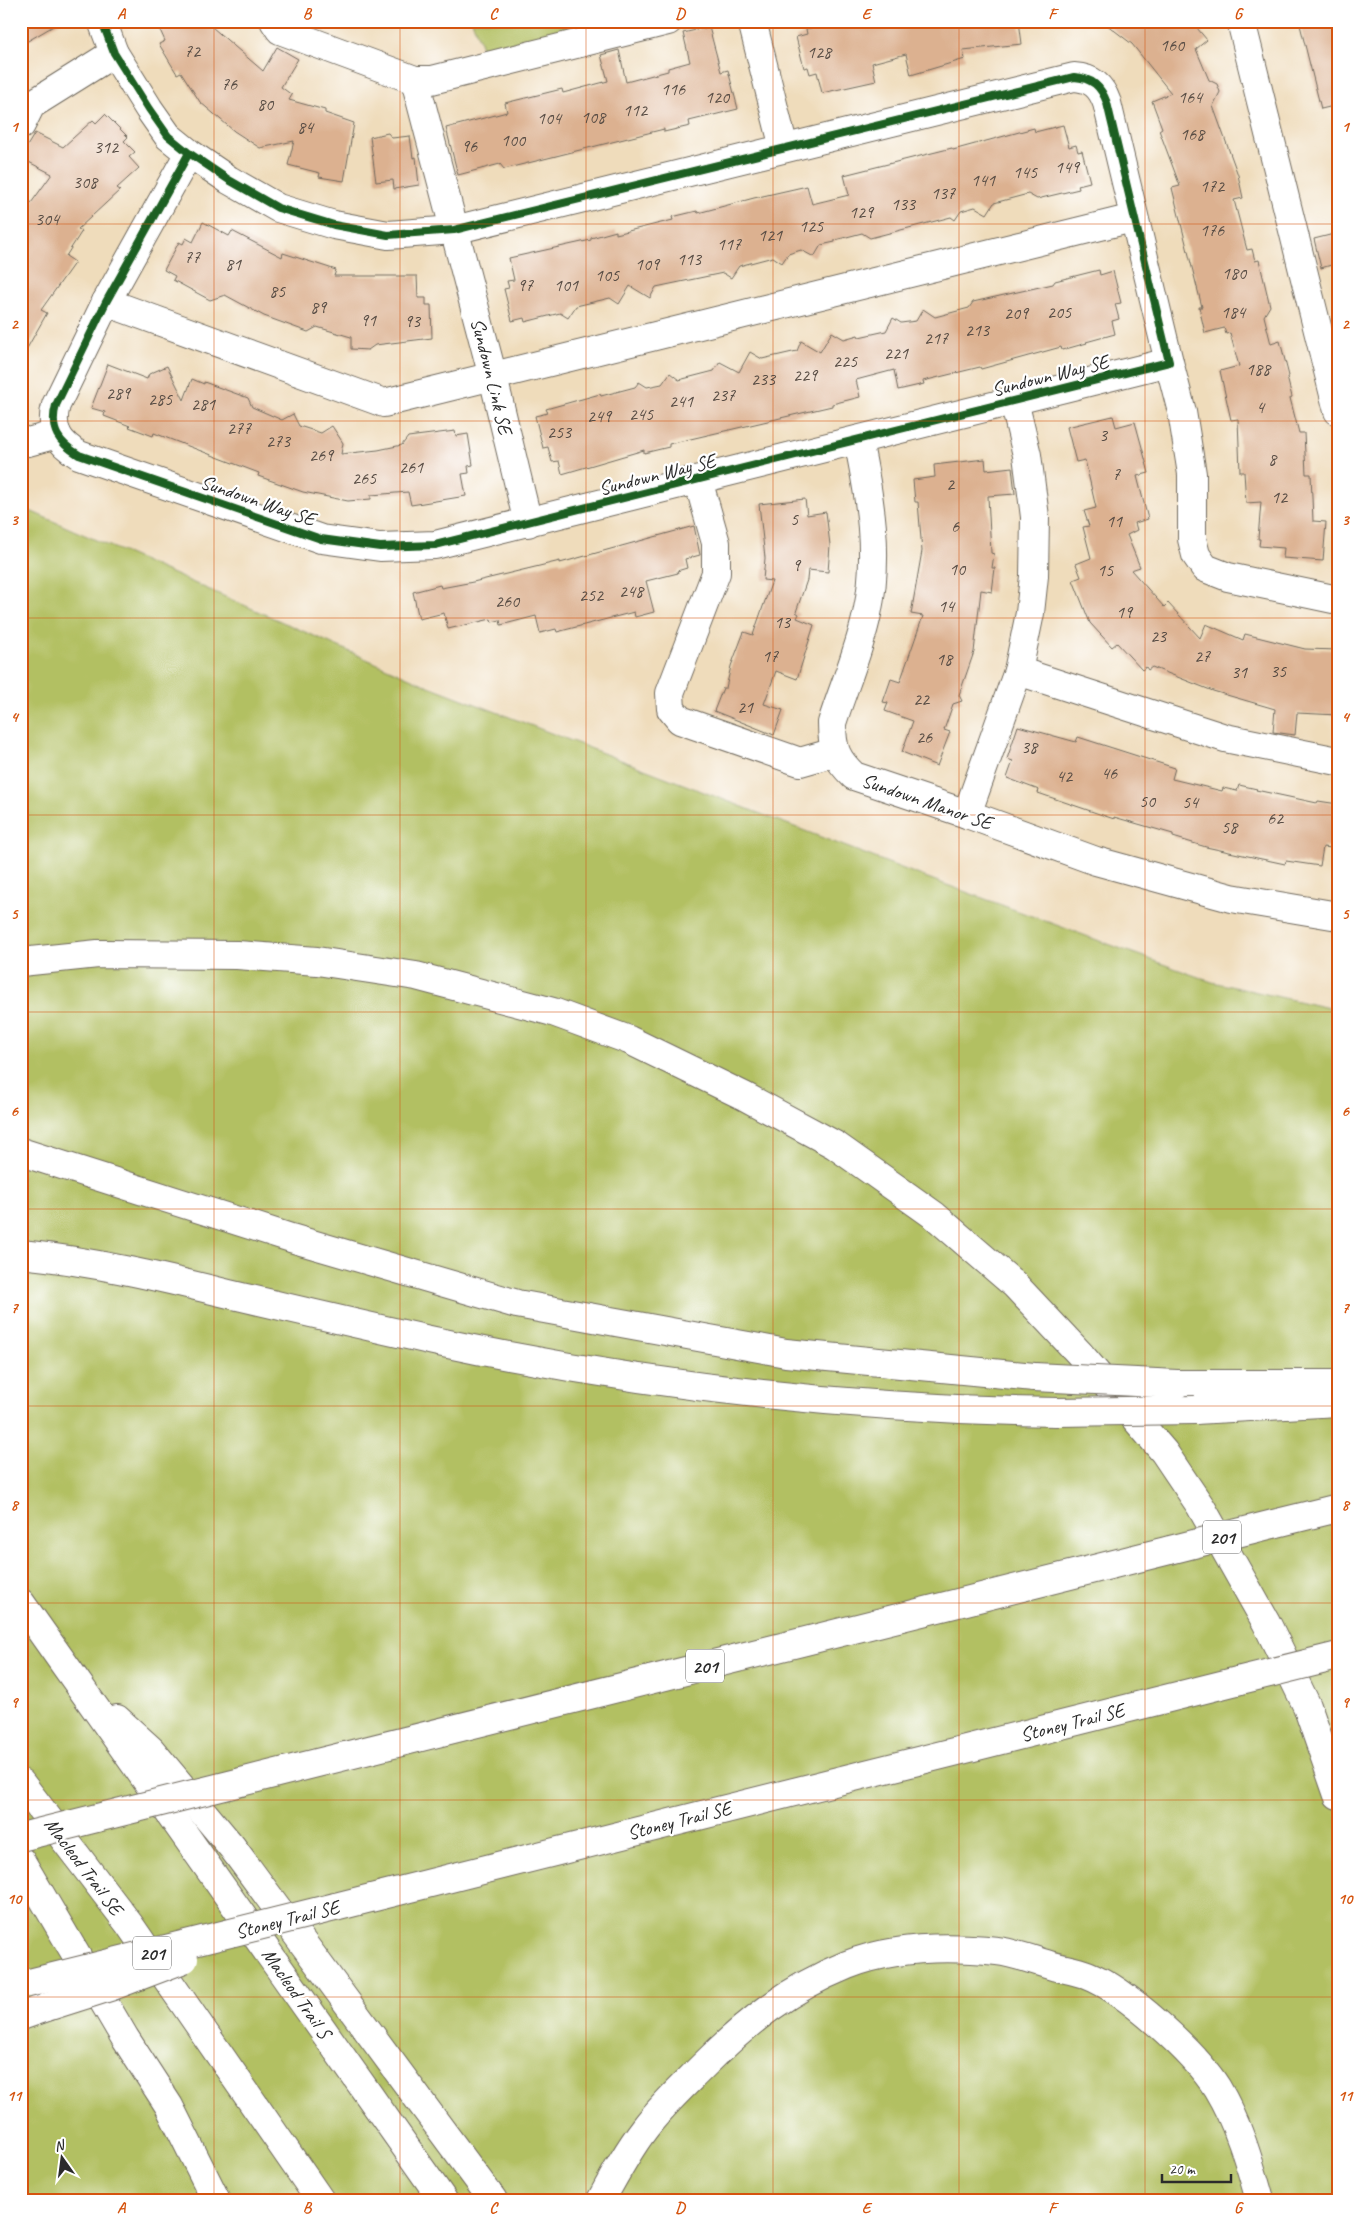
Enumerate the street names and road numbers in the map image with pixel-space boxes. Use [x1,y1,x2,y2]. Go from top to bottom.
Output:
street label: Sundown Link SE [465,316,519,439]
street label: Sundown Way SE [989,348,1113,402]
street label: Sundown Way SE [596,447,720,501]
street label: Sundown Way SE [197,469,321,533]
street label: Sundown Manor SE [859,768,997,836]
road number: 201 [1203,1520,1241,1554]
road number: 201 [686,1650,724,1682]
street label: Stoney Trail SE [1018,1697,1129,1747]
street label: Stoney Trail SE [625,1795,736,1845]
street label: Macleod Trail SE [39,1813,130,1922]
street label: Stoney Trail SE [233,1894,344,1944]
road number: 201 [133,1936,171,1970]
street label: Macleod Trail S [256,1943,338,2045]

